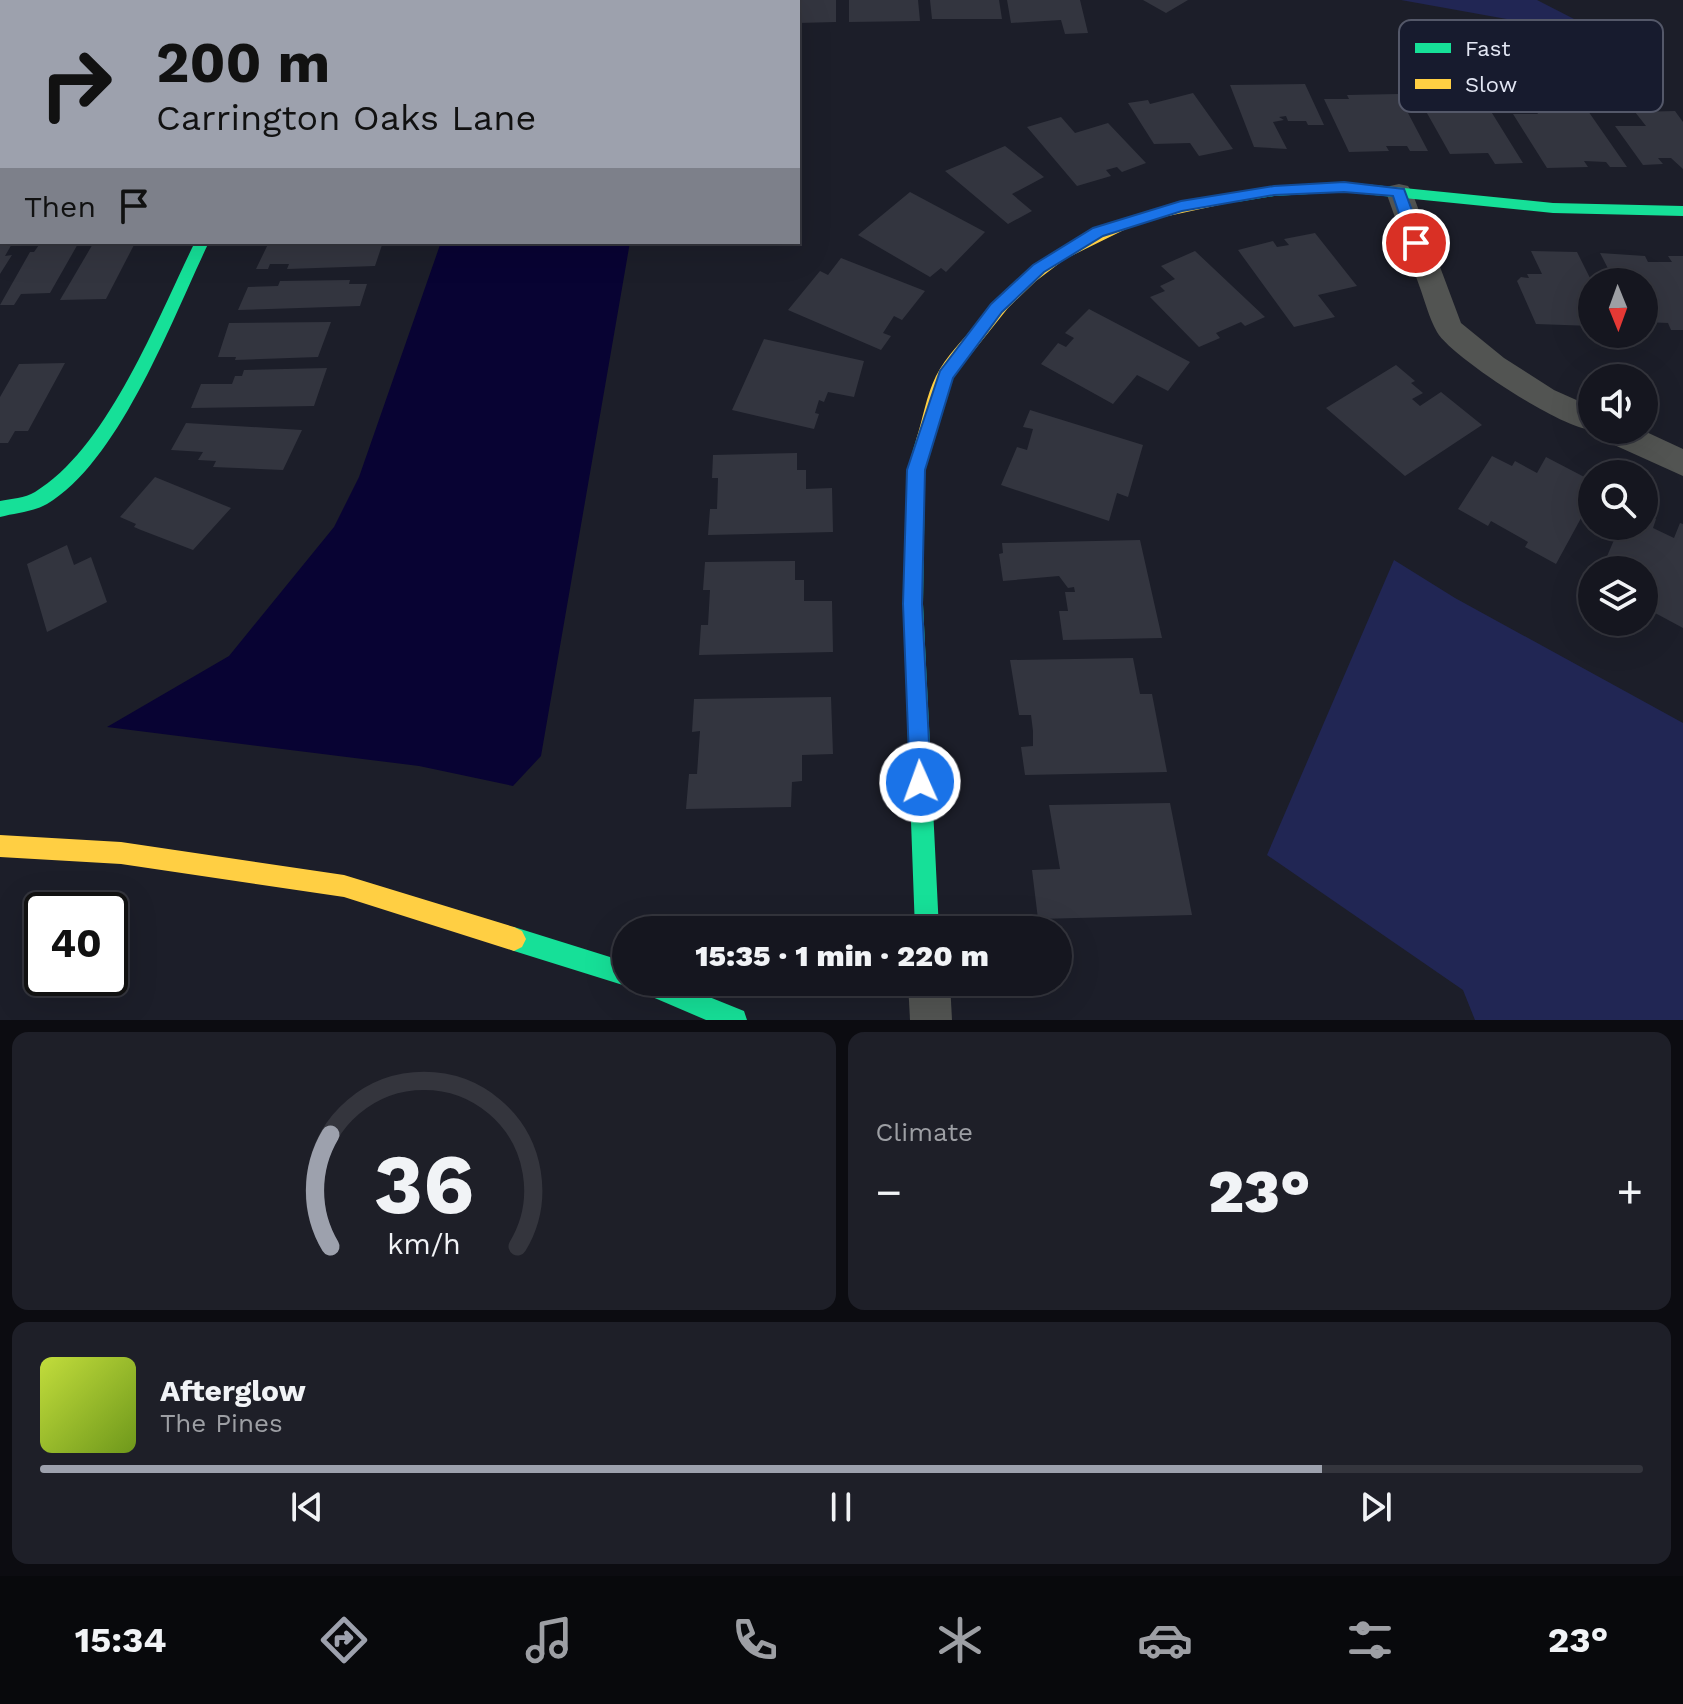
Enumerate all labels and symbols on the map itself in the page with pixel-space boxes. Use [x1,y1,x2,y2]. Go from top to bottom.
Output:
legend [1399,20,1663,112]
text: Fast [1465,36,1511,61]
text: Slow [1465,72,1517,97]
pin [1382,209,1450,277]
north arrow [1578,268,1658,348]
position arrow [878,740,962,824]
speed limit sign: 40 [24,892,128,996]

